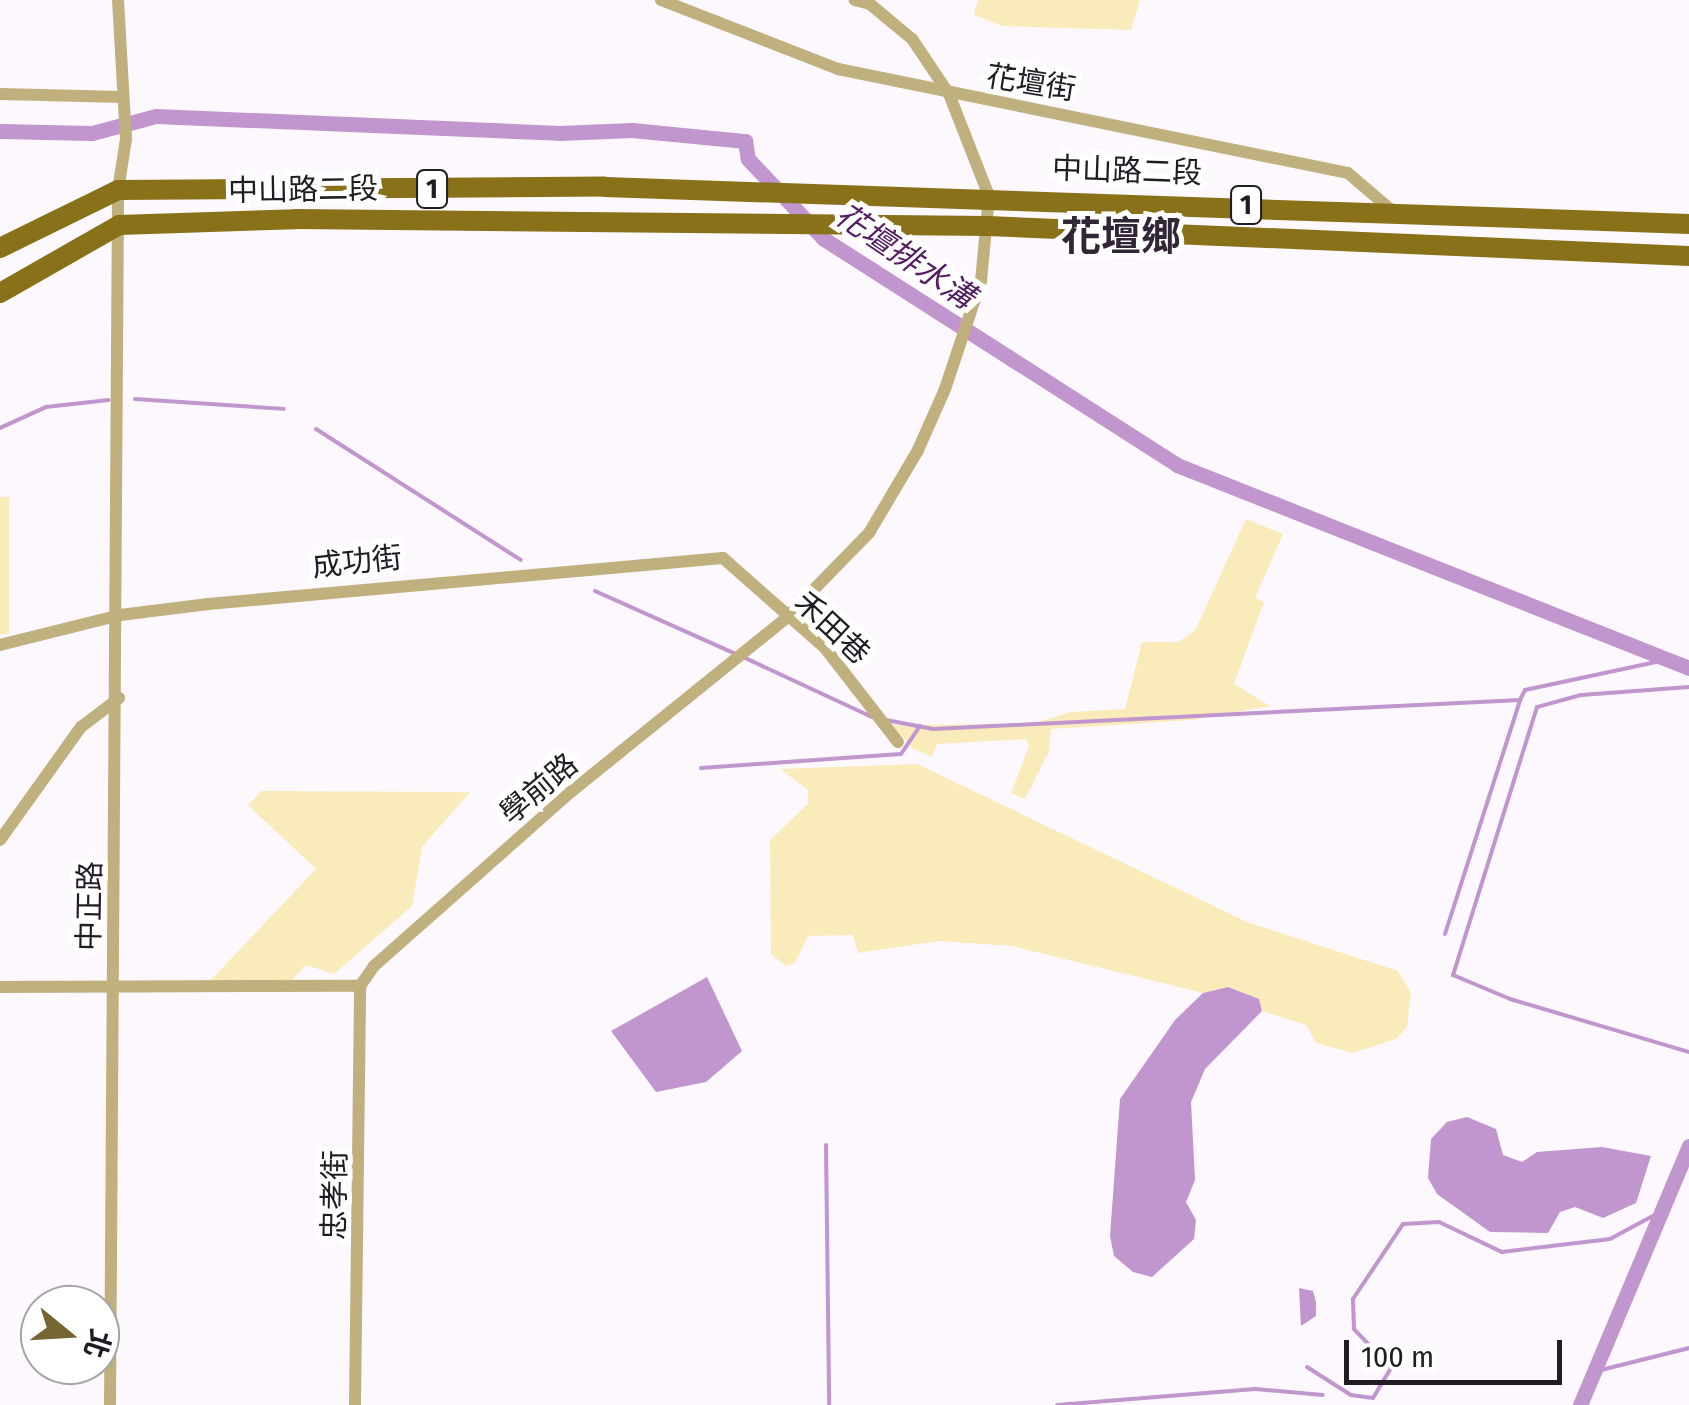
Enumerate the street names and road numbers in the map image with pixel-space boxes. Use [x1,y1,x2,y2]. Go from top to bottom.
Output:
street label: 花壇街 [984,58,1078,108]
street label: 中山路二段 [1051,150,1203,192]
road number: 1 [414,166,450,212]
street label: 中山路二段 [228,171,378,209]
road number: 1 [1228,182,1264,228]
street label: 成功街 [310,539,404,585]
street label: 禾田巷 [787,584,877,672]
street label: 學前路 [493,746,585,832]
street label: 中正路 [71,861,109,951]
street label: 忠孝街 [316,1150,354,1240]

